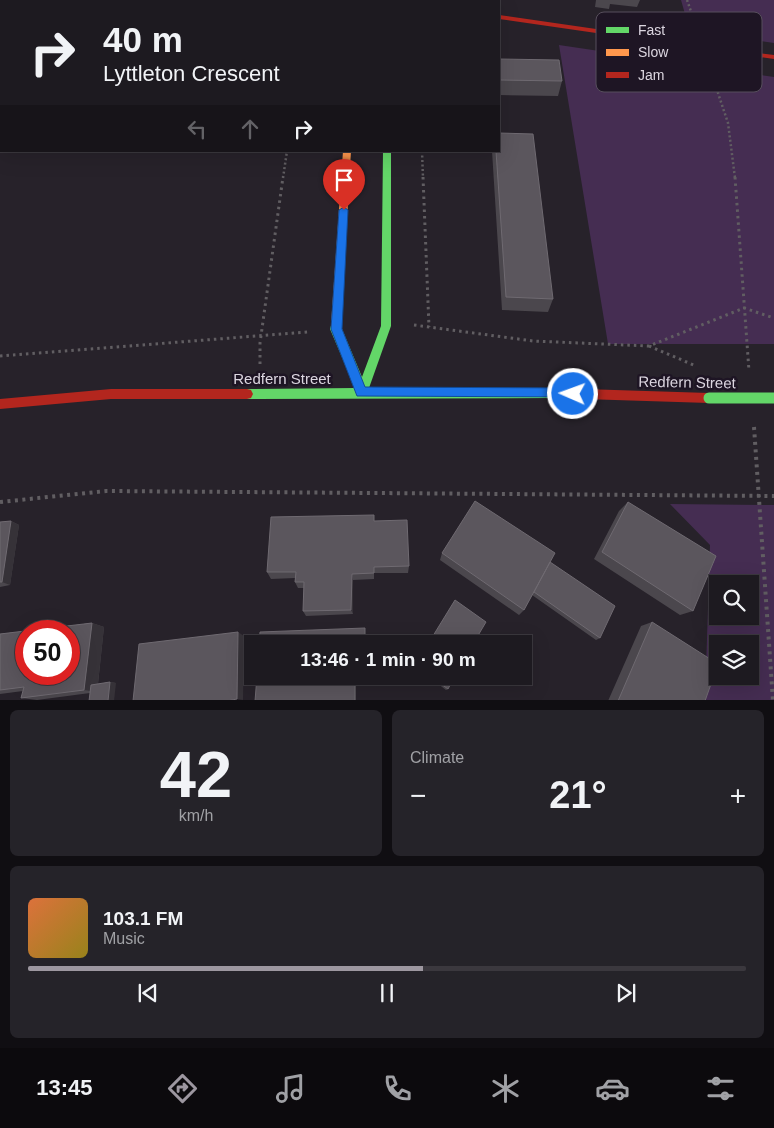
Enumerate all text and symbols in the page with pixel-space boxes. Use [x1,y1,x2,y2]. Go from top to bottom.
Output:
legend [596,12,762,92]
icon: right [20,20,85,85]
text: 40 m [103,20,183,59]
text: Fast [638,22,665,38]
text: Slow [638,44,669,60]
text: Lyttleton Crescent [103,61,280,86]
text: Jam [638,67,664,83]
icon: left [183,115,211,143]
icon: ahead [236,115,264,143]
icon: right [289,115,317,143]
pin [323,159,365,210]
icon: arrive [330,166,358,194]
position arrow [546,367,598,419]
street label: Redfern Street [233,370,332,387]
street label: Redfern Street [638,373,737,391]
map controls [709,575,759,685]
button: search [709,575,759,625]
speed limit sign: 50 [15,620,80,685]
button: layers [709,635,759,685]
text: 13:46 · 1 min · 90 m [300,649,476,670]
text: 42 [160,738,232,811]
text: Climate [410,749,464,766]
text: 21° [549,774,607,816]
text: − [410,780,426,811]
text: + [730,780,746,811]
text: km/h [179,807,213,824]
text: 103.1 FM [103,908,183,929]
text: Music [103,930,145,947]
icon: previous [134,979,162,1007]
icon: pause [373,979,401,1007]
icon: next [612,979,640,1007]
icon: directions [165,1071,200,1106]
icon: music [273,1071,308,1106]
icon: phone [380,1071,415,1106]
icon: climate [488,1071,523,1106]
icon: car [595,1071,630,1106]
icon: filters [703,1071,738,1106]
text: 13:45 [36,1075,93,1100]

